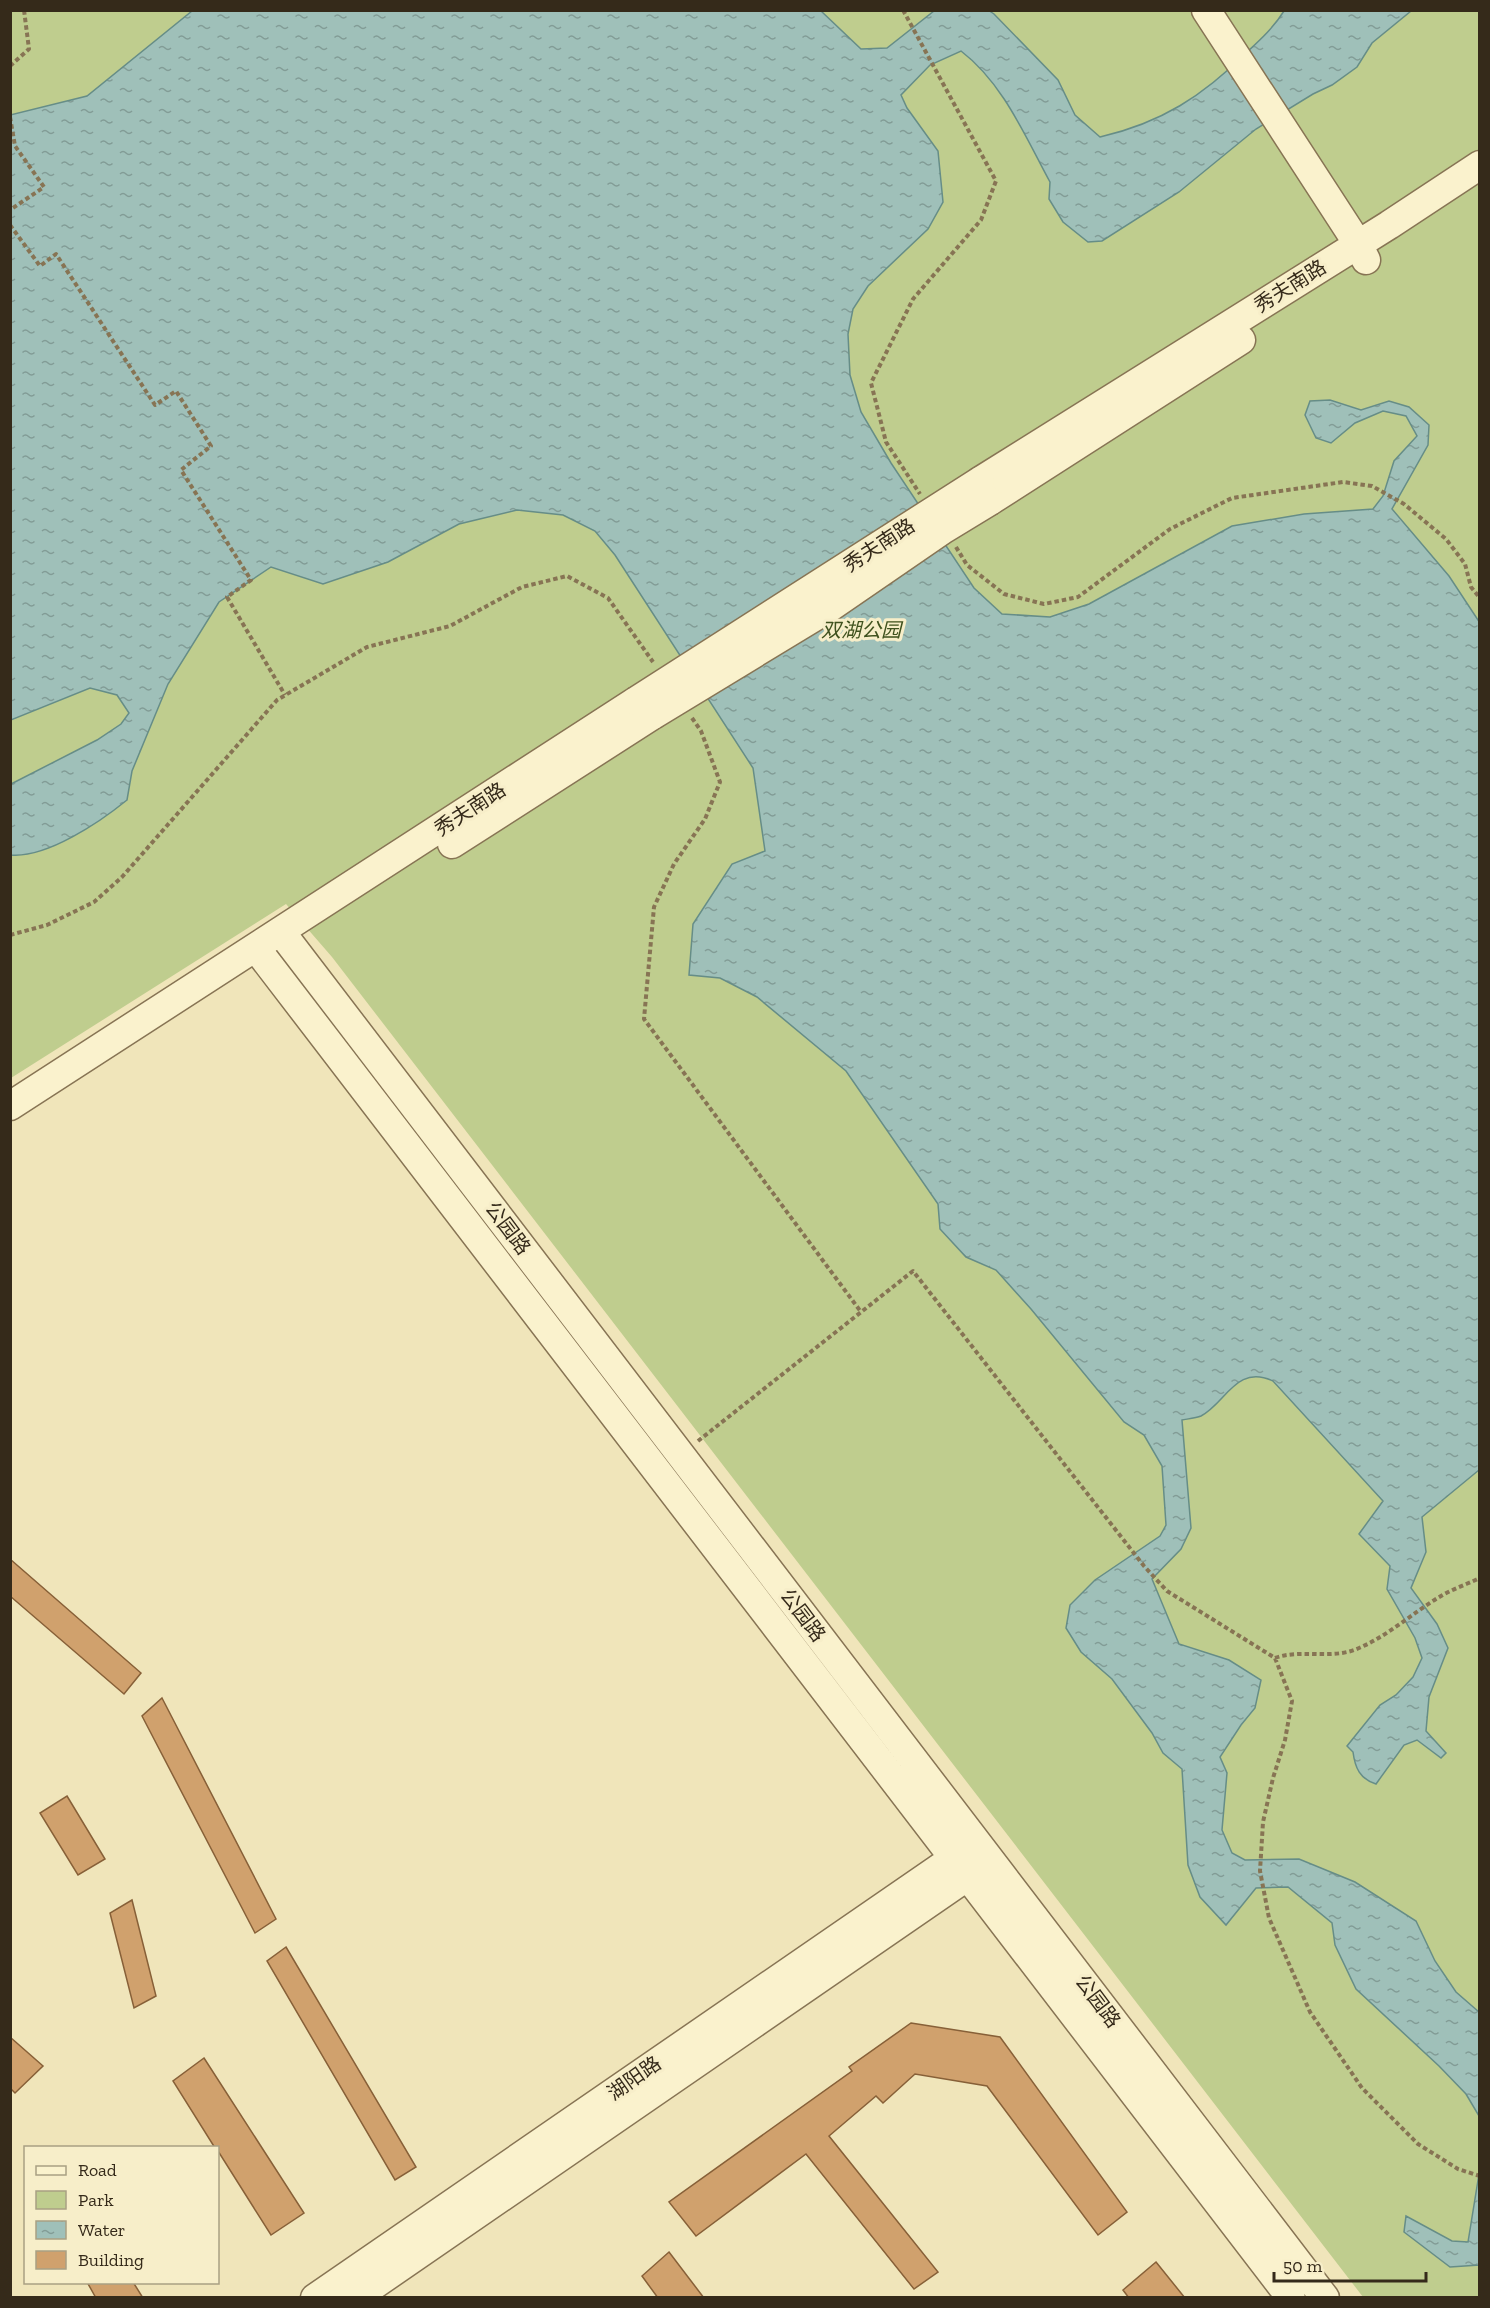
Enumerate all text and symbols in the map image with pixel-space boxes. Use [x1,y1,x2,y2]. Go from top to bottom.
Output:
street label: 秀夫南路 [1250,255,1330,317]
street label: 秀夫南路 [839,513,919,577]
park label: 双湖公园 [821,618,904,642]
street label: 秀夫南路 [430,777,510,841]
street label: 公园路 [480,1197,536,1259]
street label: 公园路 [775,1584,831,1646]
street label: 公园路 [1070,1970,1126,2032]
street label: 湖阳路 [603,2051,665,2105]
legend [24,2146,219,2284]
text: Road [78,2159,117,2181]
text: Park [78,2189,114,2211]
text: Water [78,2219,125,2241]
scale bar [1274,2245,1426,2283]
text: Building [78,2249,144,2271]
text: 50 m [1283,2255,1323,2277]

